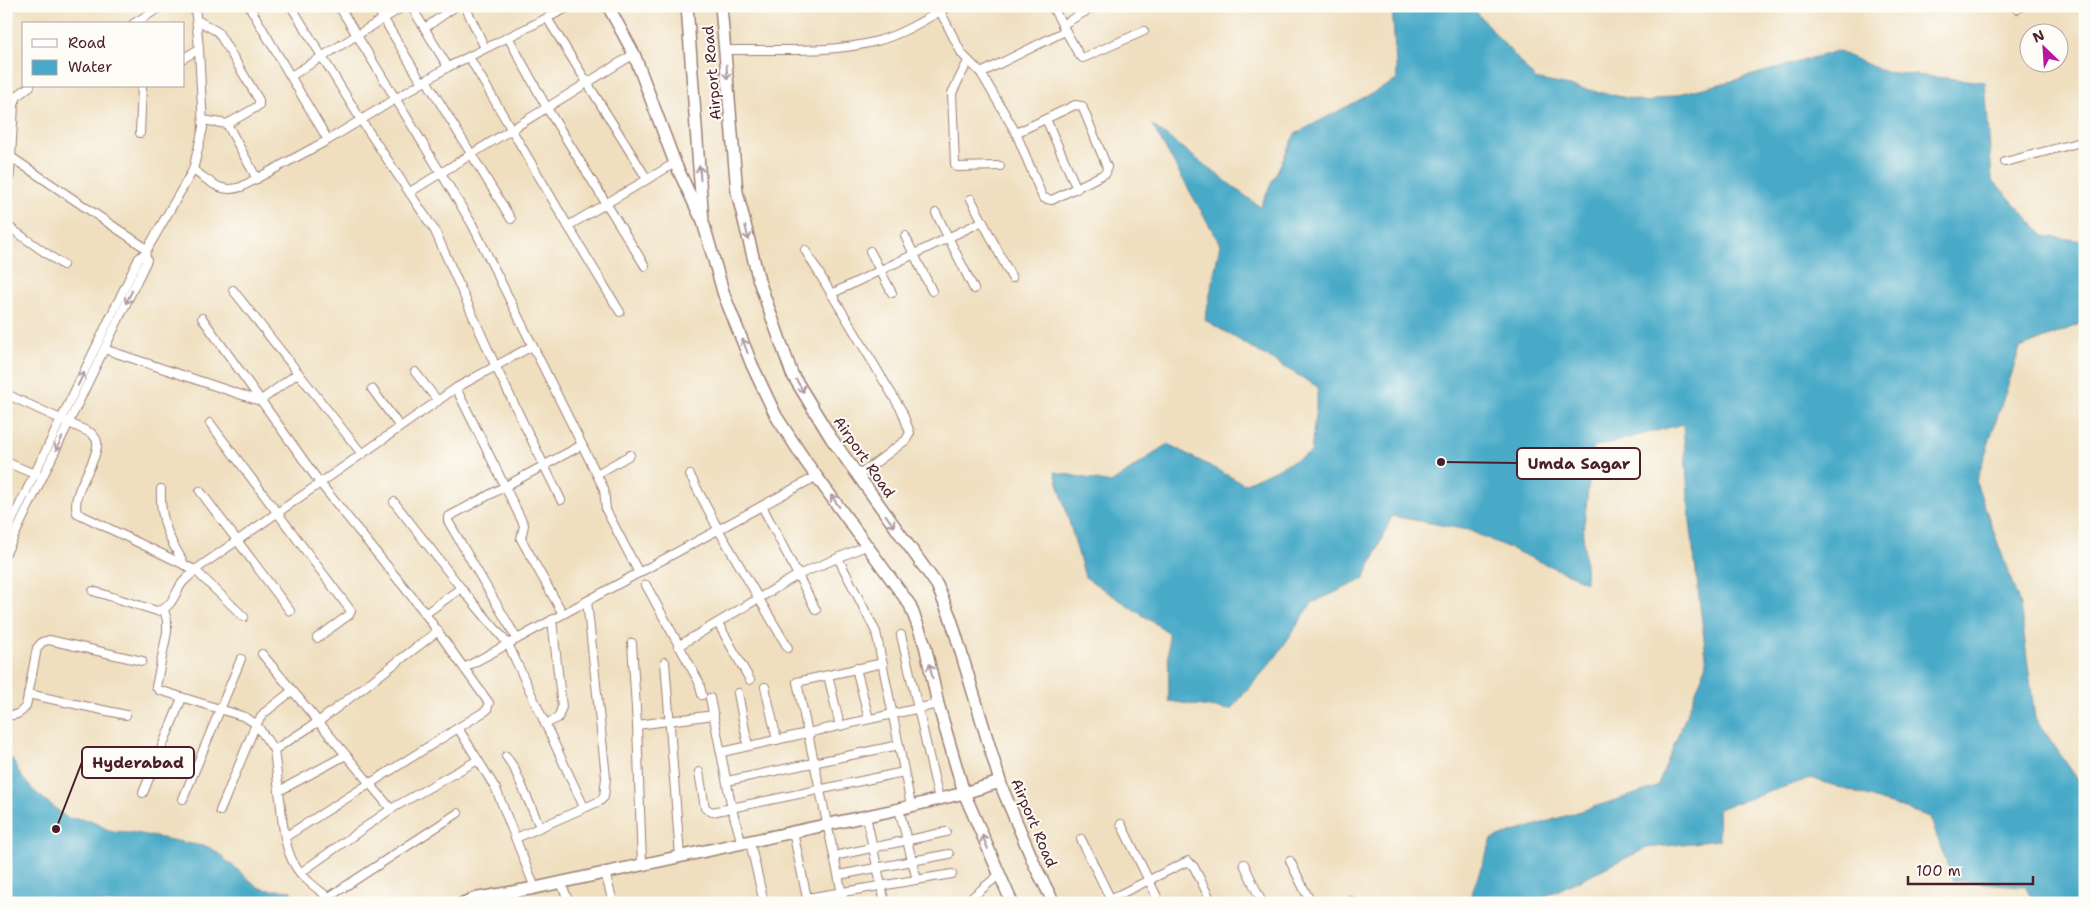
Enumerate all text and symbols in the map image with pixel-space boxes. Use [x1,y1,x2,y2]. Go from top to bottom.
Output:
legend [22,22,185,88]
north arrow [2018,22,2068,72]
street label: Airport Road [698,24,726,121]
text: N [2030,26,2047,47]
text: Road [68,33,106,53]
text: Water [68,57,112,77]
one-way arrow [722,64,731,80]
one-way arrow [695,166,704,182]
one-way arrow [743,225,752,241]
one-way arrow [124,289,133,304]
one-way arrow [740,339,749,355]
one-way arrow [76,372,86,387]
one-way arrow [795,379,805,393]
street label: Airport Road [829,412,900,502]
one-way arrow [53,436,63,451]
callout: Umda Sagar [1517,448,1640,479]
text: Umda Sagar [1528,453,1631,474]
one-way arrow [830,494,840,508]
one-way arrow [885,514,895,528]
one-way arrow [926,663,935,679]
callout: Hyderabad [82,747,194,778]
text: Hyderabad [92,752,184,773]
street label: Airport Road [1006,775,1062,871]
one-way arrow [979,835,989,850]
scale bar [1908,854,2034,886]
text: 100 m [1916,861,1961,881]

